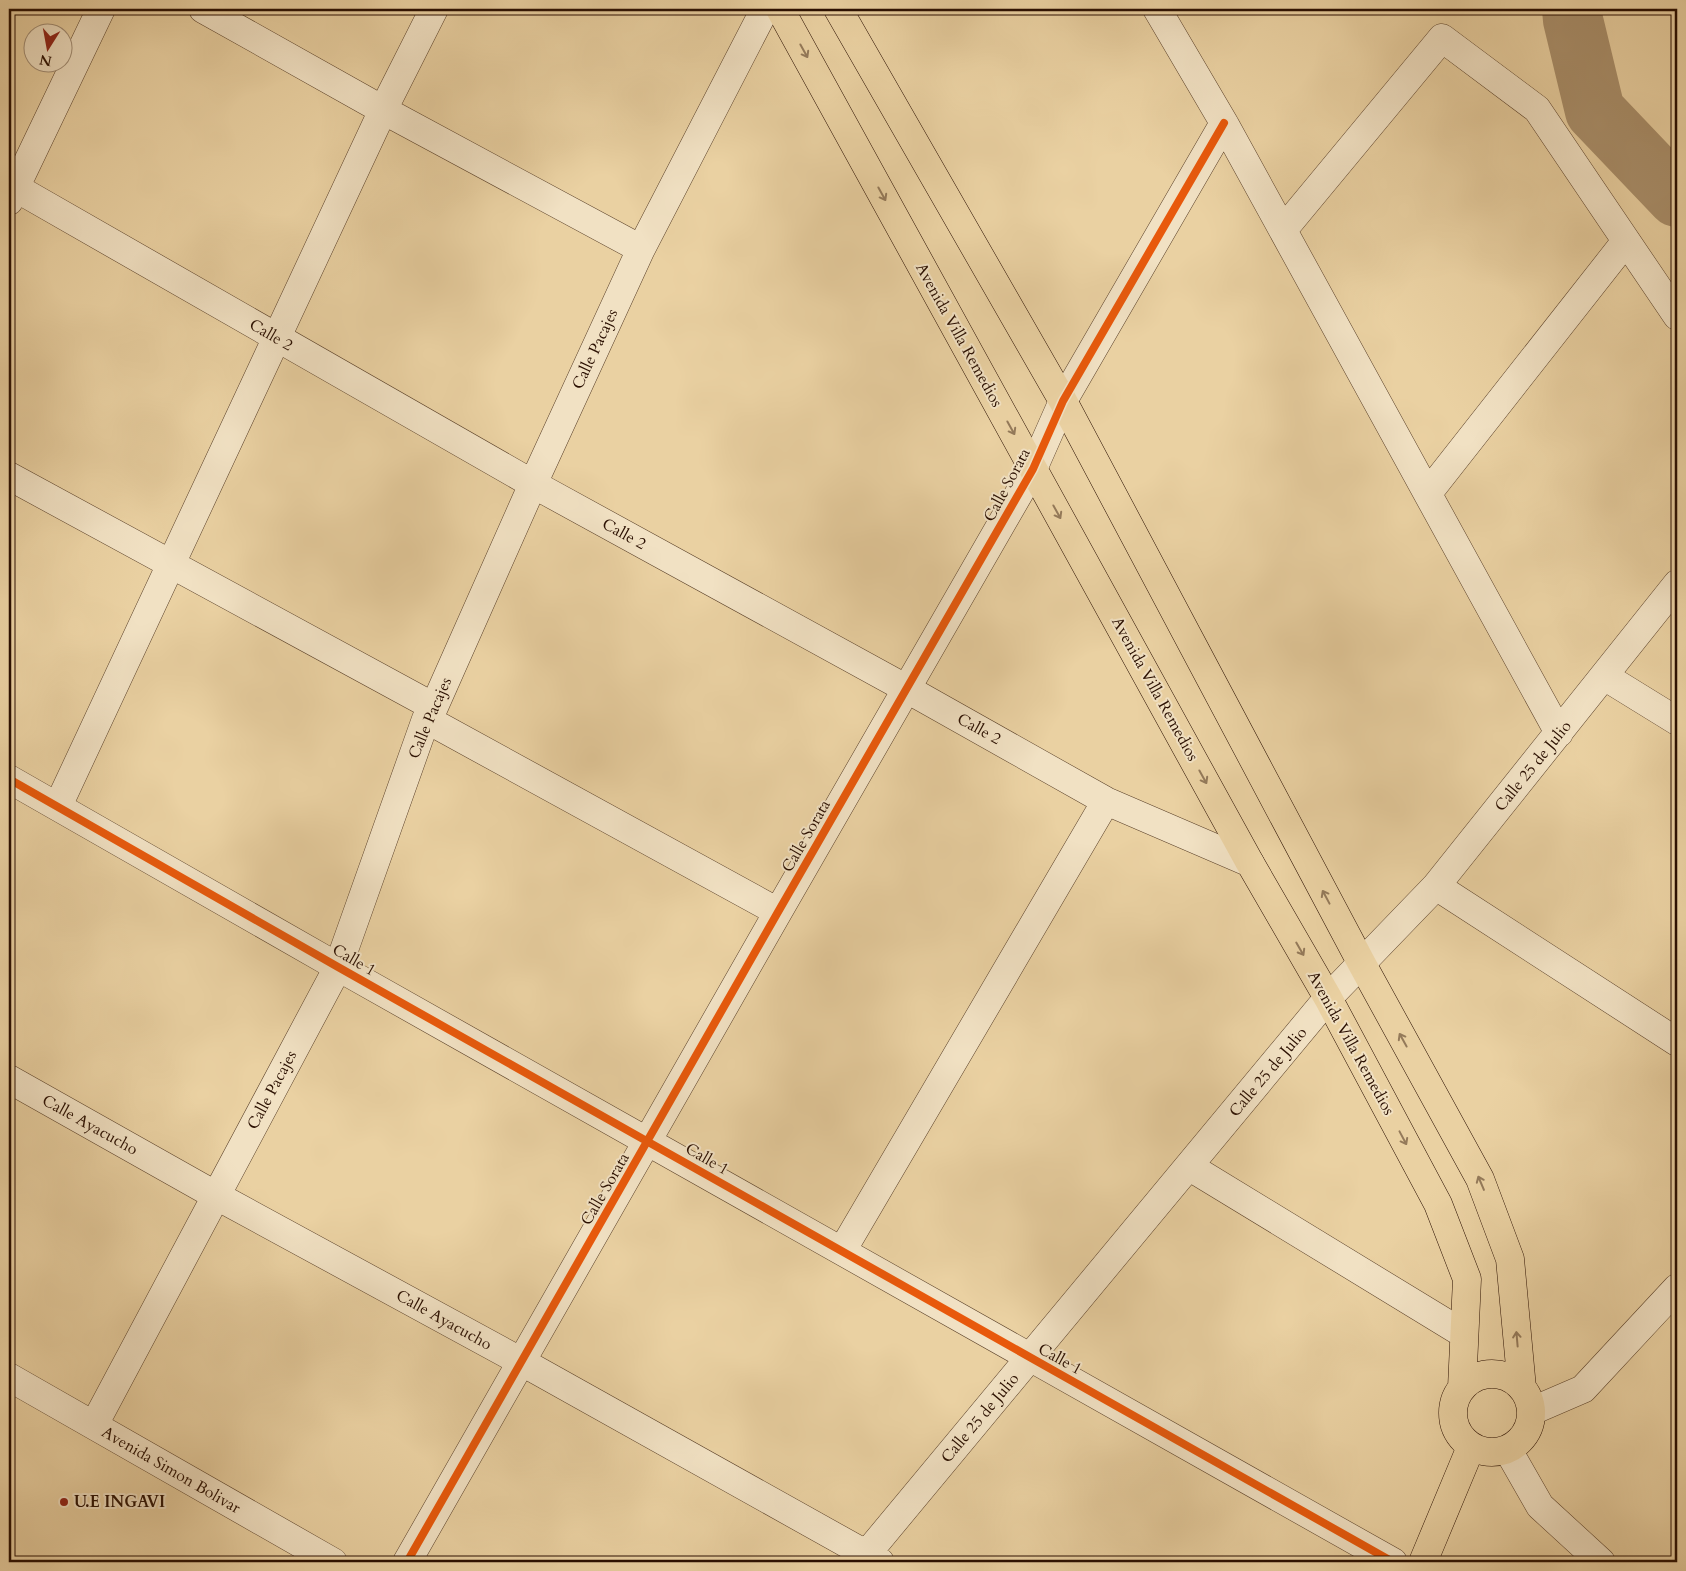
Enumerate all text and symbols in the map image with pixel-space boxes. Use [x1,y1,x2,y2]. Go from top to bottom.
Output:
north arrow [22,22,72,72]
one-way arrow [799,44,809,59]
text: N [38,50,53,71]
one-way arrow [878,186,887,201]
street label: Avenida Villa Remedios [910,259,1008,411]
street label: Calle Pacajes [567,305,623,393]
street label: Calle 2 [245,314,297,356]
one-way arrow [1006,421,1016,436]
street label: Calle Sorata [978,444,1036,526]
one-way arrow [1053,504,1062,519]
street label: Calle 2 [598,513,650,555]
street label: Avenida Villa Remedios [1106,613,1204,765]
street label: Calle Pacajes [403,674,457,762]
street label: Calle 2 [953,708,1005,750]
street label: Calle 25 de Julio [1490,716,1577,816]
one-way arrow [1198,769,1208,784]
street label: Calle Sorata [776,796,836,876]
one-way arrow [1321,890,1330,905]
street label: Calle 1 [328,939,380,981]
one-way arrow [1295,941,1305,956]
street label: Avenida Villa Remedios [1302,967,1400,1119]
street label: Calle 25 de Julio [1224,1022,1312,1122]
one-way arrow [1398,1033,1408,1048]
street label: Calle Pacajes [242,1047,302,1133]
street label: Calle Ayacucho [38,1090,142,1161]
one-way arrow [1398,1130,1408,1144]
street label: Calle 1 [681,1138,733,1180]
street label: Calle Sorata [575,1149,635,1229]
one-way arrow [1476,1176,1485,1191]
street label: Calle Ayacucho [392,1285,496,1356]
one-way arrow [1513,1332,1522,1348]
street label: Calle 1 [1034,1338,1086,1380]
street label: Calle 25 de Julio [936,1368,1024,1468]
street label: Avenida Simon Bolivar [97,1421,245,1519]
place label: U.E INGAVI [74,1491,165,1513]
marker: U.E INGAVI [58,1496,70,1508]

